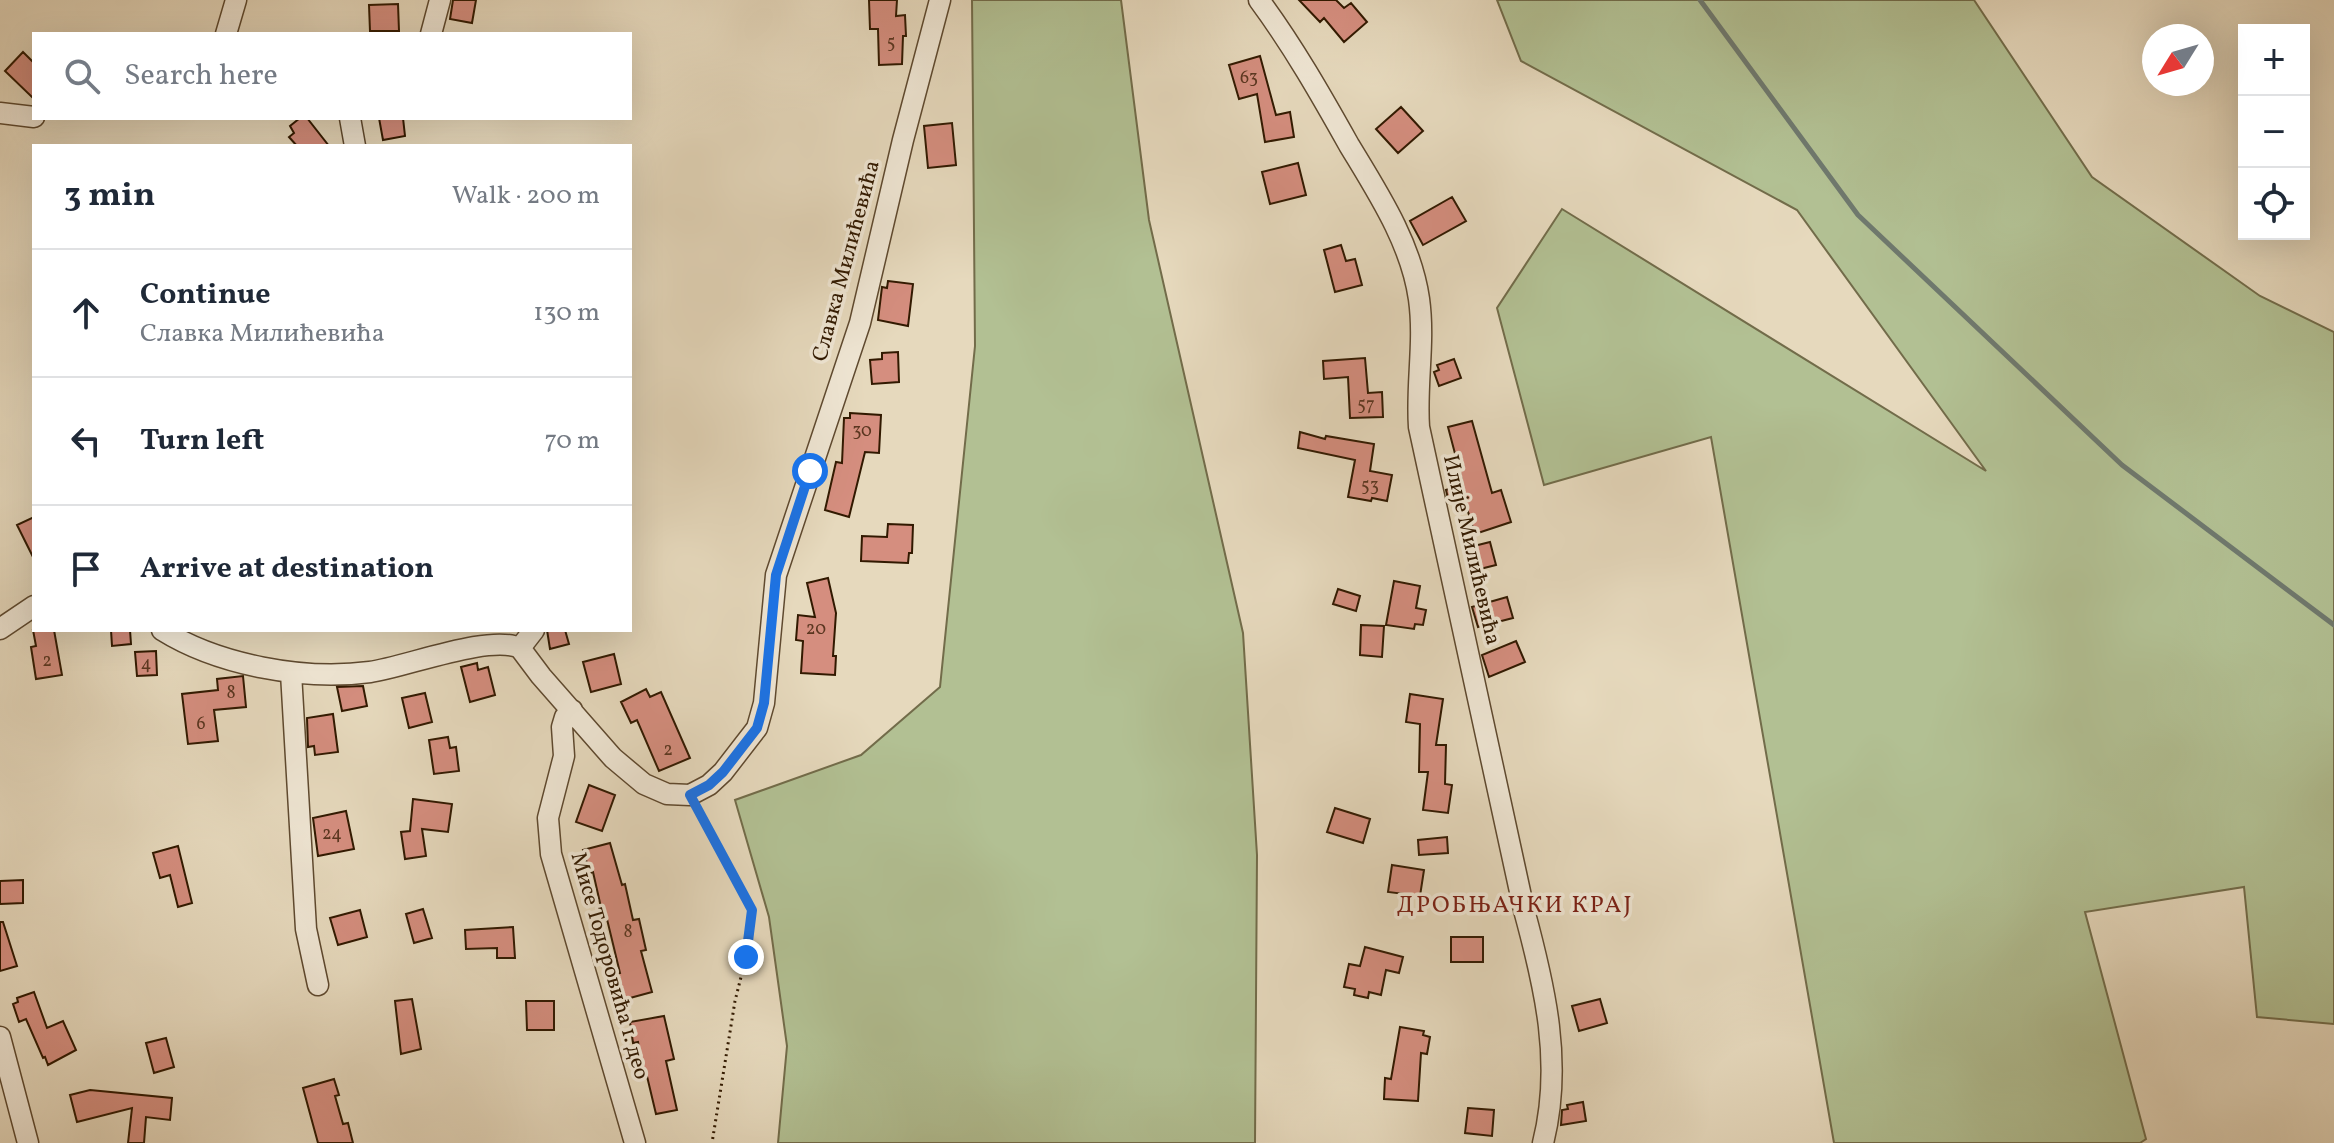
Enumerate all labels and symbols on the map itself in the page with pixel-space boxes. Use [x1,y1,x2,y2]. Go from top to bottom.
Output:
north arrow [2142,24,2214,96]
house number: 5 [887,31,895,56]
house number: 63 [1240,66,1258,91]
street label: Славка Милићевића [805,157,889,365]
house number: 57 [1357,393,1375,418]
house number: 30 [852,419,872,444]
street label: Илије Милићевића [1434,452,1508,648]
route start [792,453,828,489]
house number: 53 [1361,474,1379,499]
house number: 20 [806,617,826,642]
house number: 2 [42,649,52,674]
house number: 4 [141,652,151,677]
house number: 8 [226,681,236,706]
house number: 6 [196,712,206,737]
house number: 2 [663,738,673,763]
house number: 24 [322,822,342,847]
street label: Мисе Тодоровића 1. део [562,849,656,1083]
district label: ДРОБЊАЧКИ КРАЈ [1397,889,1633,923]
house number: 8 [623,920,633,945]
route end [728,939,764,975]

